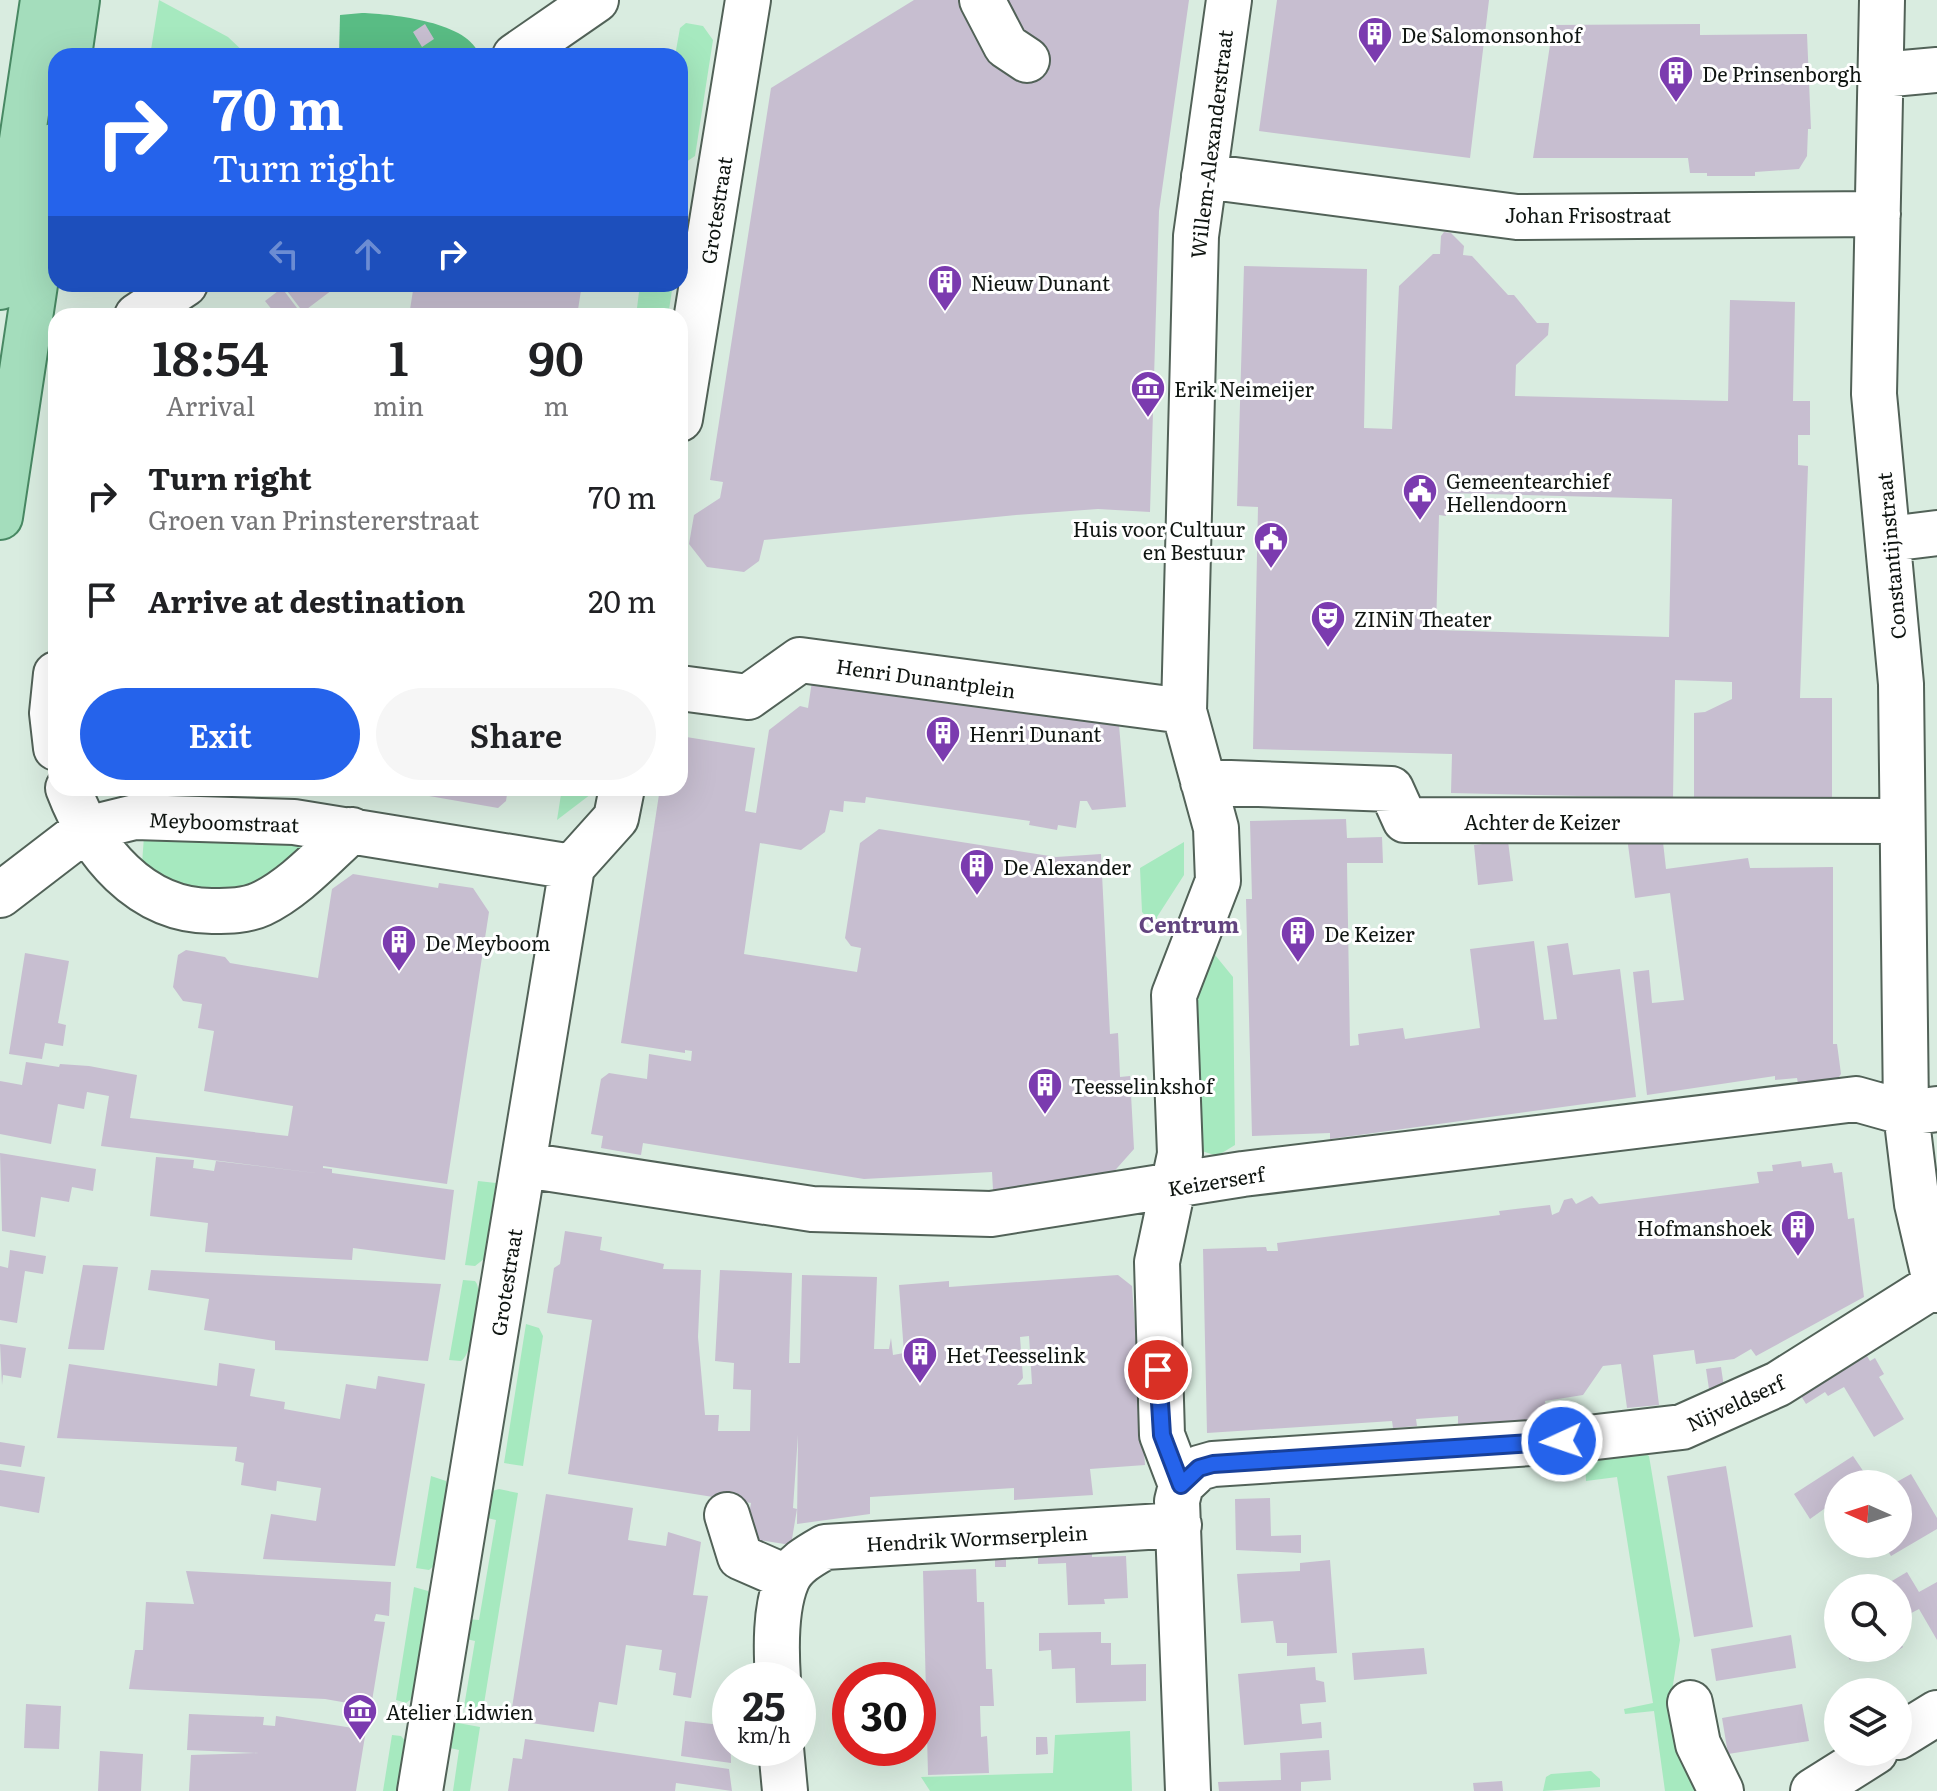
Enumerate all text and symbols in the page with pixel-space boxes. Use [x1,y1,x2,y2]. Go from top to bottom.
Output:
building icon: De Salomonsonhof [1356,15,1394,65]
place label: De Salomonsonhof [1401,19,1584,49]
street label: Willem-Alexanderstraat [1181,28,1239,260]
building icon: De Prinsenborgh [1657,54,1695,104]
place label: De Prinsenborgh [1702,58,1862,88]
text: 70 m [212,64,344,147]
icon: right [80,80,184,184]
text: Turn right [212,140,395,193]
street label: Grotestraat [692,154,738,266]
street label: Johan Frisostraat [1505,199,1671,229]
icon: left [262,232,306,276]
icon: ahead [346,232,390,276]
icon: right [430,232,474,276]
building icon: Nieuw Dunant [926,263,964,313]
place label: Nieuw Dunant [971,267,1110,297]
text: 18:54 [152,320,269,391]
text: 1 [389,320,408,391]
text: 90 [528,320,584,391]
museum icon: Erik Neimeijer [1129,369,1167,419]
place label: Erik Neimeijer [1174,373,1314,403]
text: Arrival [166,385,255,424]
text: min [373,385,424,424]
text: m [543,385,569,424]
text: Turn right [148,455,312,499]
place label: Gemeentearchief Hellendoorn [1446,465,1612,518]
street label: Constantijnstraat [1868,471,1912,641]
public building icon: Gemeentearchief Hellendoorn [1401,472,1439,522]
icon: right [80,474,124,518]
text: 70 m [588,474,656,518]
text: Groen van Prinstererstraat [148,499,479,538]
place label: Huis voor Cultuur en Bestuur [1073,513,1246,566]
public building icon: Huis voor Cultuur en Bestuur [1252,520,1290,570]
icon: arrive [80,578,124,622]
text: Arrive at destination [148,578,465,622]
text: 20 m [588,578,656,622]
theatre icon: ZINiN Theater [1309,599,1347,649]
place label: ZINiN Theater [1354,603,1492,633]
street label: Henri Dunantplein [834,650,1018,704]
button: Exit [80,688,360,780]
button: Share [376,688,656,780]
building icon: Henri Dunant [924,714,962,764]
place label: Henri Dunant [969,718,1101,748]
street label: Meyboomstraat [148,803,300,839]
street label: Achter de Keizer [1464,806,1621,836]
building icon: De Alexander [958,847,996,897]
place label: De Alexander [1003,851,1131,881]
district label: Centrum [1139,907,1239,940]
building icon: De Keizer [1279,914,1317,964]
place label: De Keizer [1324,918,1415,948]
building icon: De Meyboom [380,923,418,973]
place label: De Meyboom [425,927,550,957]
building icon: Teesselinkshof [1026,1066,1064,1116]
place label: Teesselinkshof [1071,1070,1216,1100]
street label: Keizerserf [1166,1157,1269,1202]
building icon: Hofmanshoek [1779,1208,1817,1258]
place label: Hofmanshoek [1637,1212,1773,1242]
street label: Grotestraat [482,1226,528,1338]
building icon: Het Teesselink [901,1335,939,1385]
pin [1124,1336,1192,1404]
place label: Het Teesselink [946,1339,1086,1369]
icon: arrive [1136,1348,1180,1392]
street label: Nijveldserf [1681,1365,1791,1438]
position arrow [1520,1399,1604,1483]
north arrow [1824,1470,1912,1558]
map controls [1824,1470,1912,1766]
street label: Hendrik Wormserplein [865,1516,1089,1558]
button: search [1824,1574,1912,1662]
speed limit sign: 30 [832,1662,936,1766]
text: 25 [742,1674,786,1733]
button: layers [1824,1678,1912,1766]
museum icon: Atelier Lidwien [341,1692,379,1742]
place label: Atelier Lidwien [386,1696,533,1726]
text: km/h [737,1719,791,1749]

